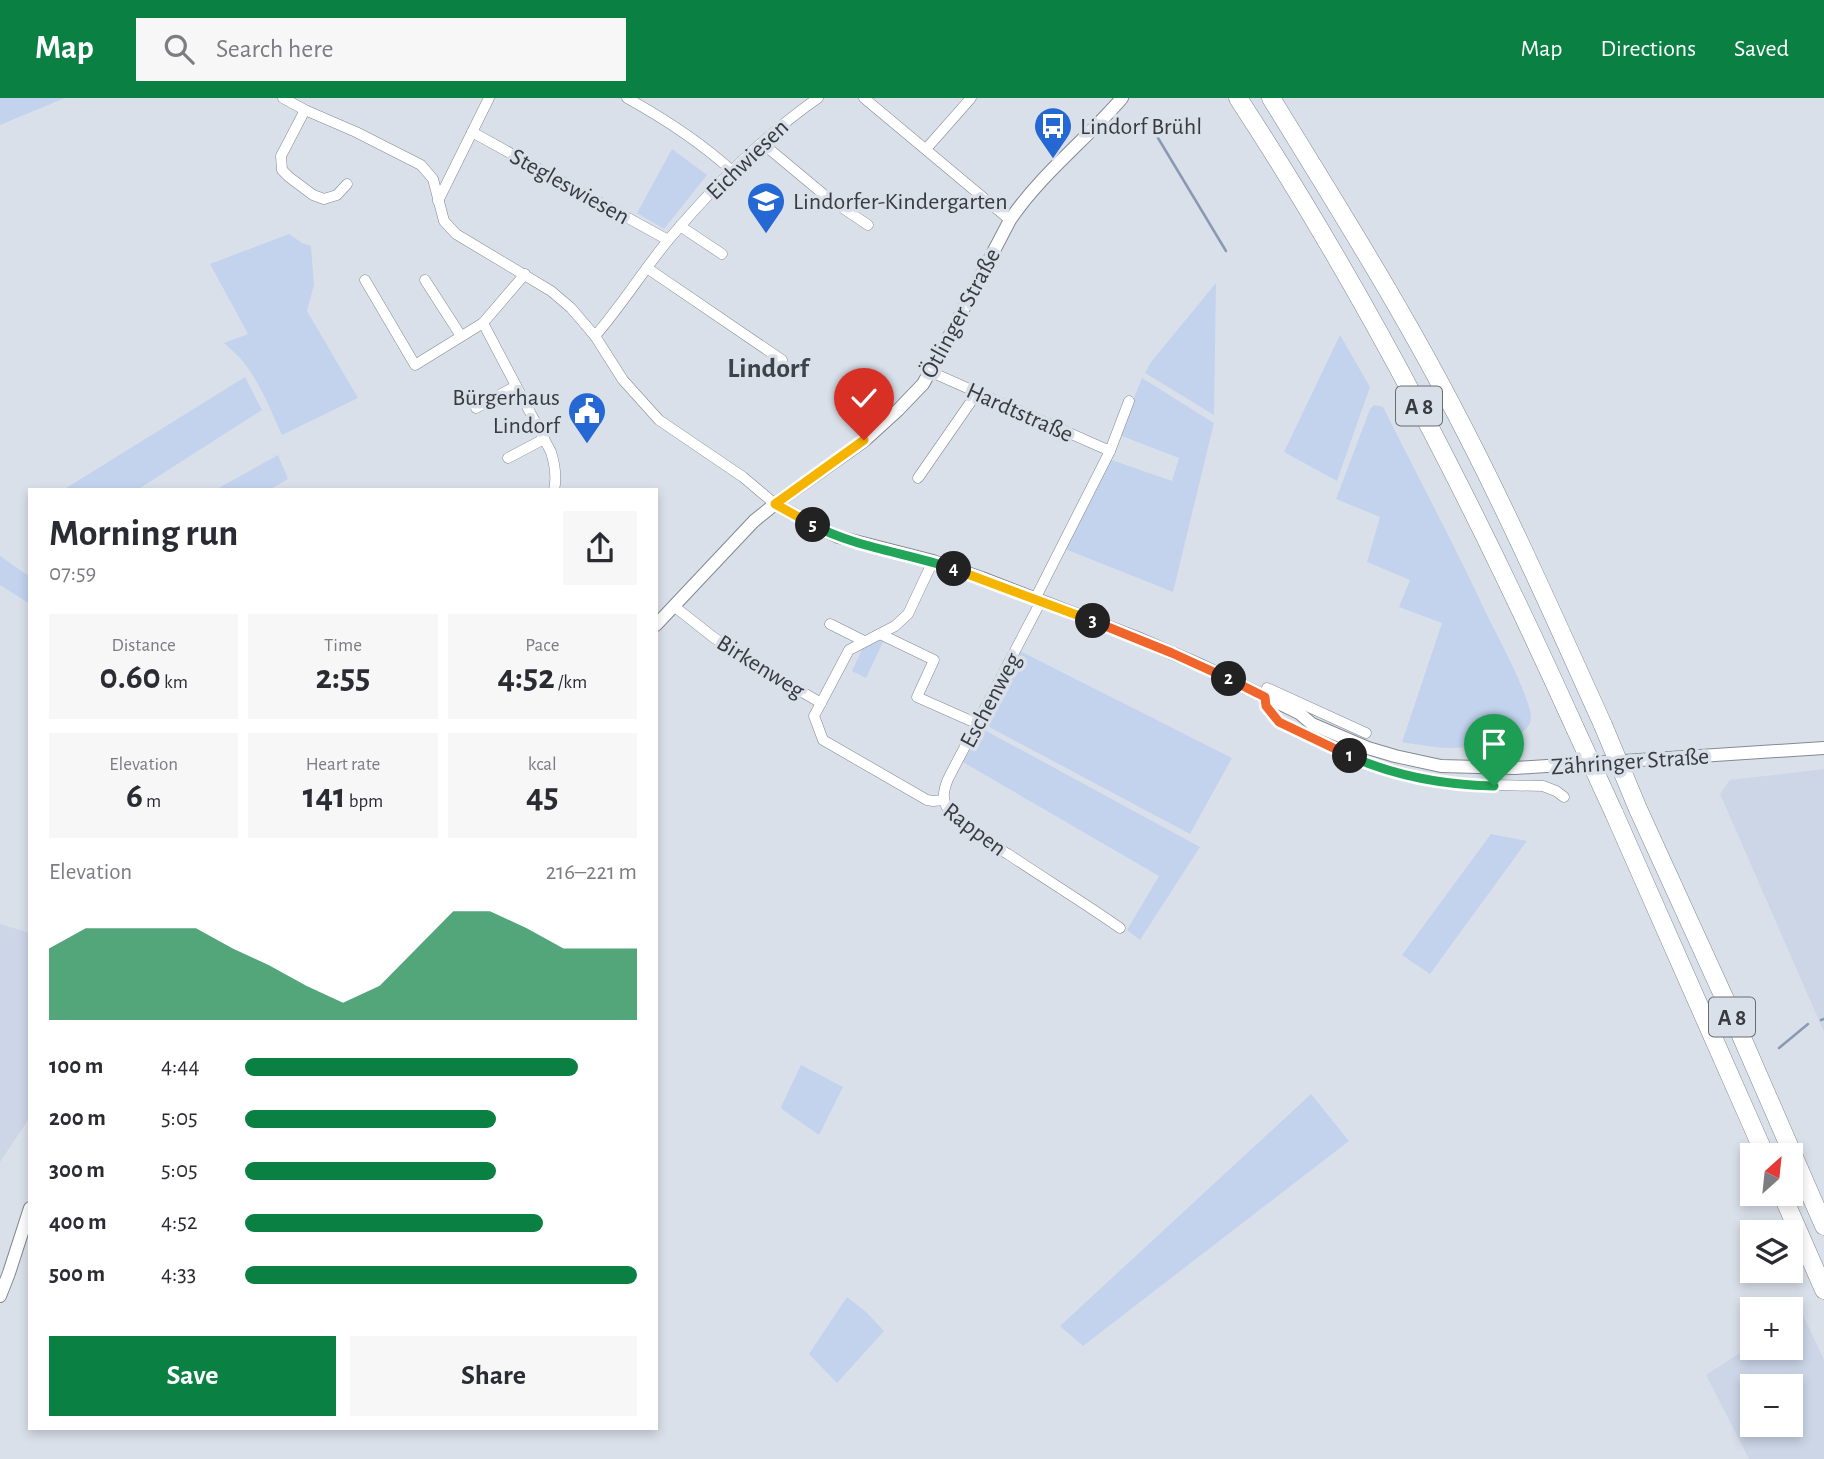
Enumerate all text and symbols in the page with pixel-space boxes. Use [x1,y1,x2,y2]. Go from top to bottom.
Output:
search box [136,18,626,81]
icon: search [160,30,198,68]
text: Map [35,32,94,65]
text: Search here [216,36,334,62]
text: Map [1520,37,1562,61]
text: Directions [1600,37,1696,61]
text: Saved [1734,37,1789,61]
bus stop icon: Lindorf Brühl [1032,105,1074,160]
street label: Eichwiesen [702,115,793,204]
place label: Lindorf Brühl [1080,115,1202,139]
street label: Stegleswiesen [506,144,633,229]
school or university icon: Lindorfer-Kindergarten [745,180,787,235]
place label: Lindorfer-Kindergarten [793,190,1008,214]
street label: Ötlinger Straße [916,244,1005,382]
district label: Lindorf [727,355,811,383]
pin [834,368,894,440]
icon: check [845,379,883,417]
street label: Hardtstraße [963,379,1077,447]
place label: Bürgerhaus Lindorf [452,386,562,438]
road number: A 8 [1396,386,1442,426]
public building icon: Bürgerhaus Lindorf [566,390,608,445]
pin: 5 [796,508,830,542]
button: share [563,511,637,585]
text: Morning run [49,515,238,553]
text: 5 [808,515,817,534]
pin: 4 [936,552,972,587]
text: 4 [949,559,958,578]
text: 07:59 [49,562,96,585]
pin: 3 [1076,603,1110,638]
text: 3 [1088,611,1097,630]
street label: Birkenweg [712,631,809,703]
text: Distance [111,636,176,655]
text: Time [324,636,362,655]
text: Pace [525,636,559,655]
street label: Eschenweg [956,649,1026,752]
text: 0.60 [99,660,161,695]
text: 2:55 [316,660,370,695]
text: 4:52 [497,660,555,695]
pin: 2 [1212,662,1246,696]
text: 2 [1224,669,1233,688]
text: km [161,673,188,692]
text: /km [555,673,587,692]
pin [1464,714,1524,786]
icon: arrive [1475,725,1513,763]
pin: 1 [1332,738,1368,774]
street label: Zähringer Straße [1550,745,1710,779]
text: 1 [1346,746,1353,765]
text: Elevation [109,755,178,774]
text: Heart rate [306,755,380,774]
text: kcal [528,755,557,774]
text: 6 [126,779,143,814]
text: 141 [303,779,346,814]
text: 45 [526,779,559,814]
text: m [143,792,161,811]
text: bpm [346,792,383,811]
street label: Rappen [939,799,1010,861]
text: Elevation [49,861,132,884]
text: 216–221 m [546,861,637,884]
road number: A 8 [1709,998,1755,1036]
text: 100 m [49,1055,103,1078]
text: 4:44 [161,1055,199,1078]
text: 200 m [49,1107,106,1130]
text: 5:05 [161,1107,198,1130]
north arrow [1740,1143,1802,1206]
map controls [1740,1143,1803,1437]
text: 300 m [49,1159,105,1182]
text: 5:05 [161,1159,198,1182]
text: 400 m [49,1211,107,1234]
text: 4:52 [161,1211,197,1234]
button: layers [1740,1220,1803,1283]
text: 500 m [49,1263,105,1286]
text: 4:33 [161,1263,196,1286]
button: + [1740,1297,1803,1360]
button: Save [49,1336,336,1416]
button: Share [350,1336,637,1416]
button: − [1740,1374,1803,1437]

